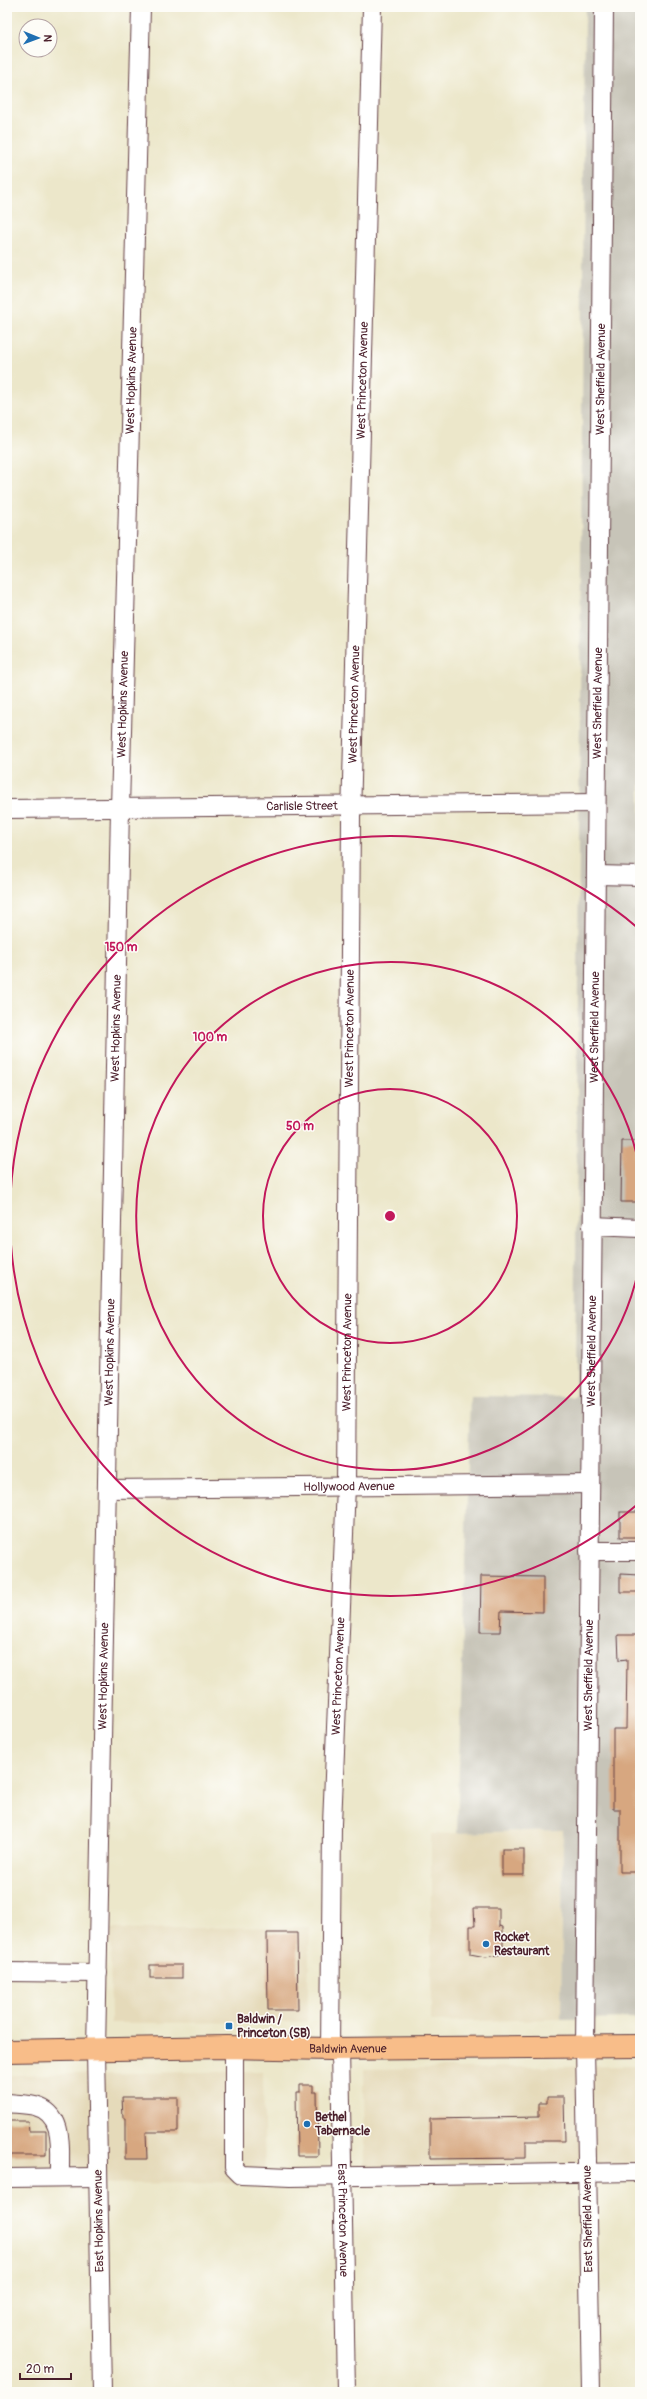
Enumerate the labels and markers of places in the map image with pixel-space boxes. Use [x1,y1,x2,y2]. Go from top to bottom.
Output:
centre of rings [383,1209,397,1223]
place label: Rocket Restaurant [494,1930,551,1959]
marker: Rocket Restaurant [481,1939,491,1949]
place label: Baldwin / Princeton (SB) [237,2012,311,2041]
marker: Baldwin / Princeton (SB) [224,2021,234,2031]
place label: Bethel Tabernacle [314,2110,371,2139]
marker: Bethel Tabernacle [302,2119,312,2129]

